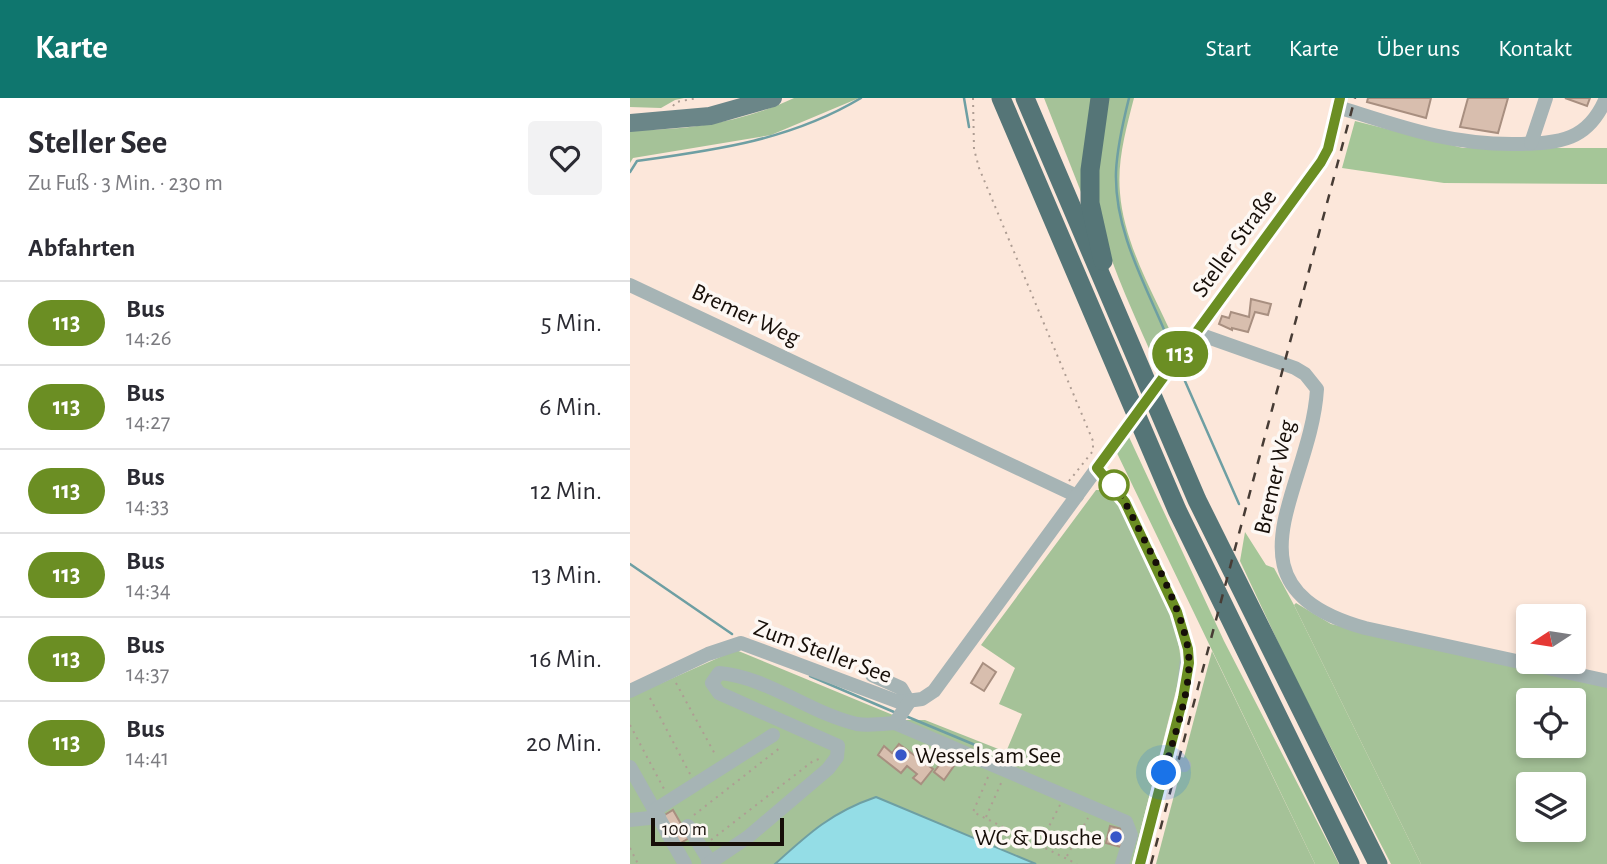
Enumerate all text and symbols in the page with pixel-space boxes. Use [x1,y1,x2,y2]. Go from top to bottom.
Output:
text: Karte [35,32,108,65]
text: Start [1206,37,1251,61]
text: Karte [1289,37,1339,61]
text: Über uns [1377,37,1460,61]
text: Kontakt [1498,37,1572,61]
button: heart [528,121,602,195]
text: Steller See [28,127,167,160]
text: Zu Fuß · 3 Min. · 230 m [28,172,223,195]
street label: Steller Straße [1188,185,1282,302]
text: Abfahrten [28,235,135,261]
street label: Bremer Weg [688,279,804,350]
text: Bus [126,296,165,322]
text: 5 Min. [541,310,602,336]
text: 113 [53,311,80,335]
text: 14:26 [126,327,172,350]
line badge: 113 [1140,331,1220,377]
text: 113 [1166,342,1194,366]
text: Bus [126,380,165,406]
text: 6 Min. [539,394,602,420]
text: 113 [53,395,80,419]
text: 14:27 [126,411,170,434]
street label: Bremer Weg [1250,418,1300,537]
text: Bus [126,464,165,490]
unlabelled marker [1099,470,1129,500]
text: 12 Min. [531,478,602,504]
text: 113 [53,479,80,503]
text: 14:33 [126,495,169,518]
text: Bus [126,548,165,574]
text: 13 Min. [532,562,602,588]
text: 113 [53,563,80,587]
text: 14:34 [126,579,171,602]
north arrow [1516,604,1586,674]
map controls [1516,604,1586,842]
street label: Zum Steller See [751,616,895,688]
text: Bus [126,632,165,658]
text: 16 Min. [530,646,602,672]
text: 113 [53,647,80,671]
text: 14:37 [126,663,169,686]
button: locate [1516,688,1586,758]
text: Bus [126,716,165,742]
text: 20 Min. [526,730,602,756]
text: 113 [53,731,80,755]
place label: Wessels am See [915,744,1061,768]
text: 14:41 [126,747,169,770]
marker: Wessels am See [893,747,909,763]
your location [1146,755,1181,790]
button: layers [1516,772,1586,842]
scale bar [651,815,784,847]
text: 100 m [662,820,707,839]
place label: WC & Dusche [974,826,1102,850]
marker: WC & Dusche [1108,829,1124,845]

